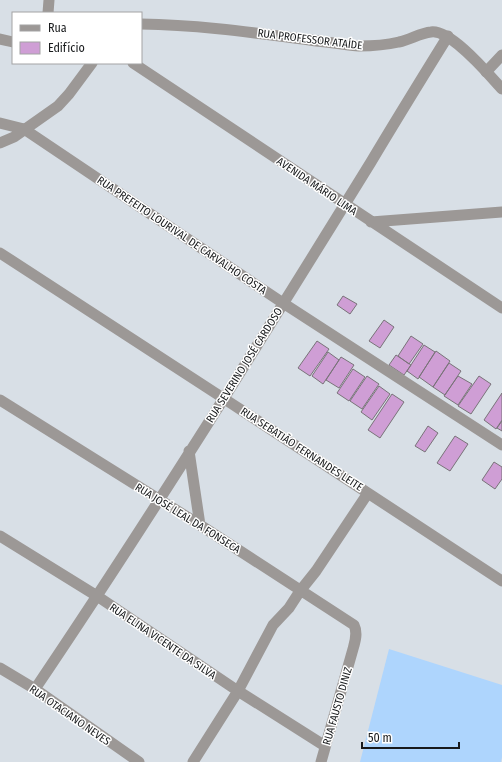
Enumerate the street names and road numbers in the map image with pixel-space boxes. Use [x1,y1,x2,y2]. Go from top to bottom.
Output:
street label: RUA PROFESSOR ATAÍDE [257,26,363,52]
street label: AVENIDA MÁRIO LIMA [274,154,360,218]
street label: RUA PREFEITO LOURIVAL DE CARVALHO COSTA [95,174,269,297]
street label: RUA SEVERINO JOSÉ CARDOSO [203,305,285,425]
street label: RUA SEBATIÃO FERNANDES LEITE [238,405,365,494]
street label: RUA JOSÉ LEAL DA FONSECA [133,480,244,556]
street label: RUA ELINA VICENTE DA SILVA [107,601,219,682]
street label: RUA FAUSTO DINIZ [320,666,355,747]
street label: RUA OTACIANO NEVES [27,683,113,749]

